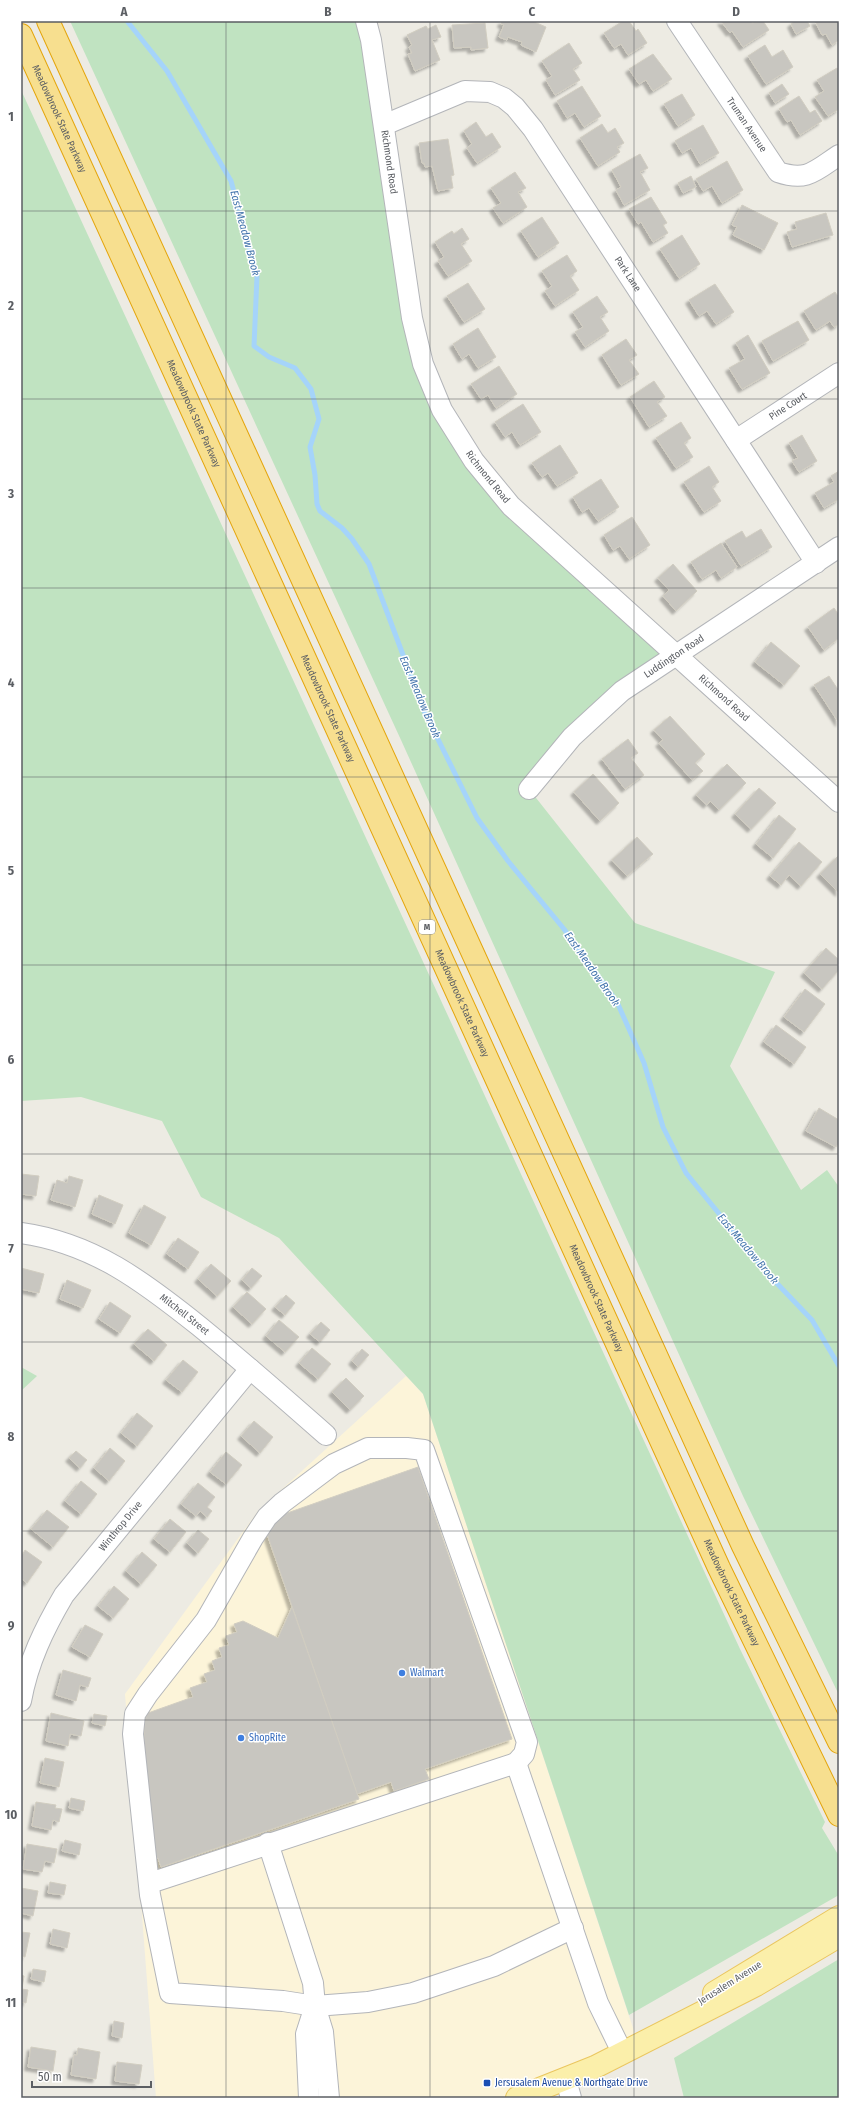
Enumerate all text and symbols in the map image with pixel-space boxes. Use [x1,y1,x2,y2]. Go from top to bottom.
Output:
text: A [119,4,128,19]
text: B [324,4,332,19]
text: C [529,4,536,19]
text: D [732,4,740,19]
street label: Meadowbrook State Parkway [29,63,89,175]
street label: Truman Avenue [724,95,769,155]
text: 1 [8,109,14,124]
street label: Richmond Road [378,129,400,195]
water label: East Meadow Brook [227,189,263,278]
street label: Park Lane [612,254,644,294]
text: 2 [7,298,14,313]
street label: Meadowbrook State Parkway [164,358,223,470]
street label: Pine Court [767,389,810,423]
street label: Richmond Road [463,448,512,506]
text: 3 [7,486,14,501]
street label: Luddington Road [642,632,706,681]
street label: Meadowbrook State Parkway [298,653,358,765]
water label: East Meadow Brook [397,654,443,741]
street label: Richmond Road [696,672,752,724]
text: 4 [8,675,15,690]
text: 5 [8,863,14,878]
road number: M [419,920,435,934]
water label: East Meadow Brook [561,929,623,1009]
street label: Meadowbrook State Parkway [432,948,492,1060]
text: 6 [8,1052,15,1067]
water label: East Meadow Brook [715,1211,782,1287]
text: 7 [8,1241,14,1256]
street label: Meadowbrook State Parkway [566,1242,626,1355]
street label: Mitchell Street [157,1291,212,1338]
text: 8 [8,1429,15,1444]
street label: Winthrop Drive [96,1499,145,1554]
street label: Meadowbrook State Parkway [701,1537,762,1649]
text: 9 [8,1618,15,1633]
place label: Walmart [410,1667,445,1679]
marker: Walmart [397,1668,407,1678]
place label: ShopRite [249,1732,286,1744]
marker: ShopRite [236,1733,246,1743]
text: 10 [5,1807,17,1822]
street label: Jerusalem Avenue [696,1959,764,2007]
text: 11 [6,1995,16,2010]
scale bar [32,2063,151,2089]
text: 50 m [38,2070,62,2084]
place label: Jersusalem Avenue & Northgate Drive [495,2077,648,2089]
marker: Jersusalem Avenue & Northgate Drive [482,2078,492,2088]

